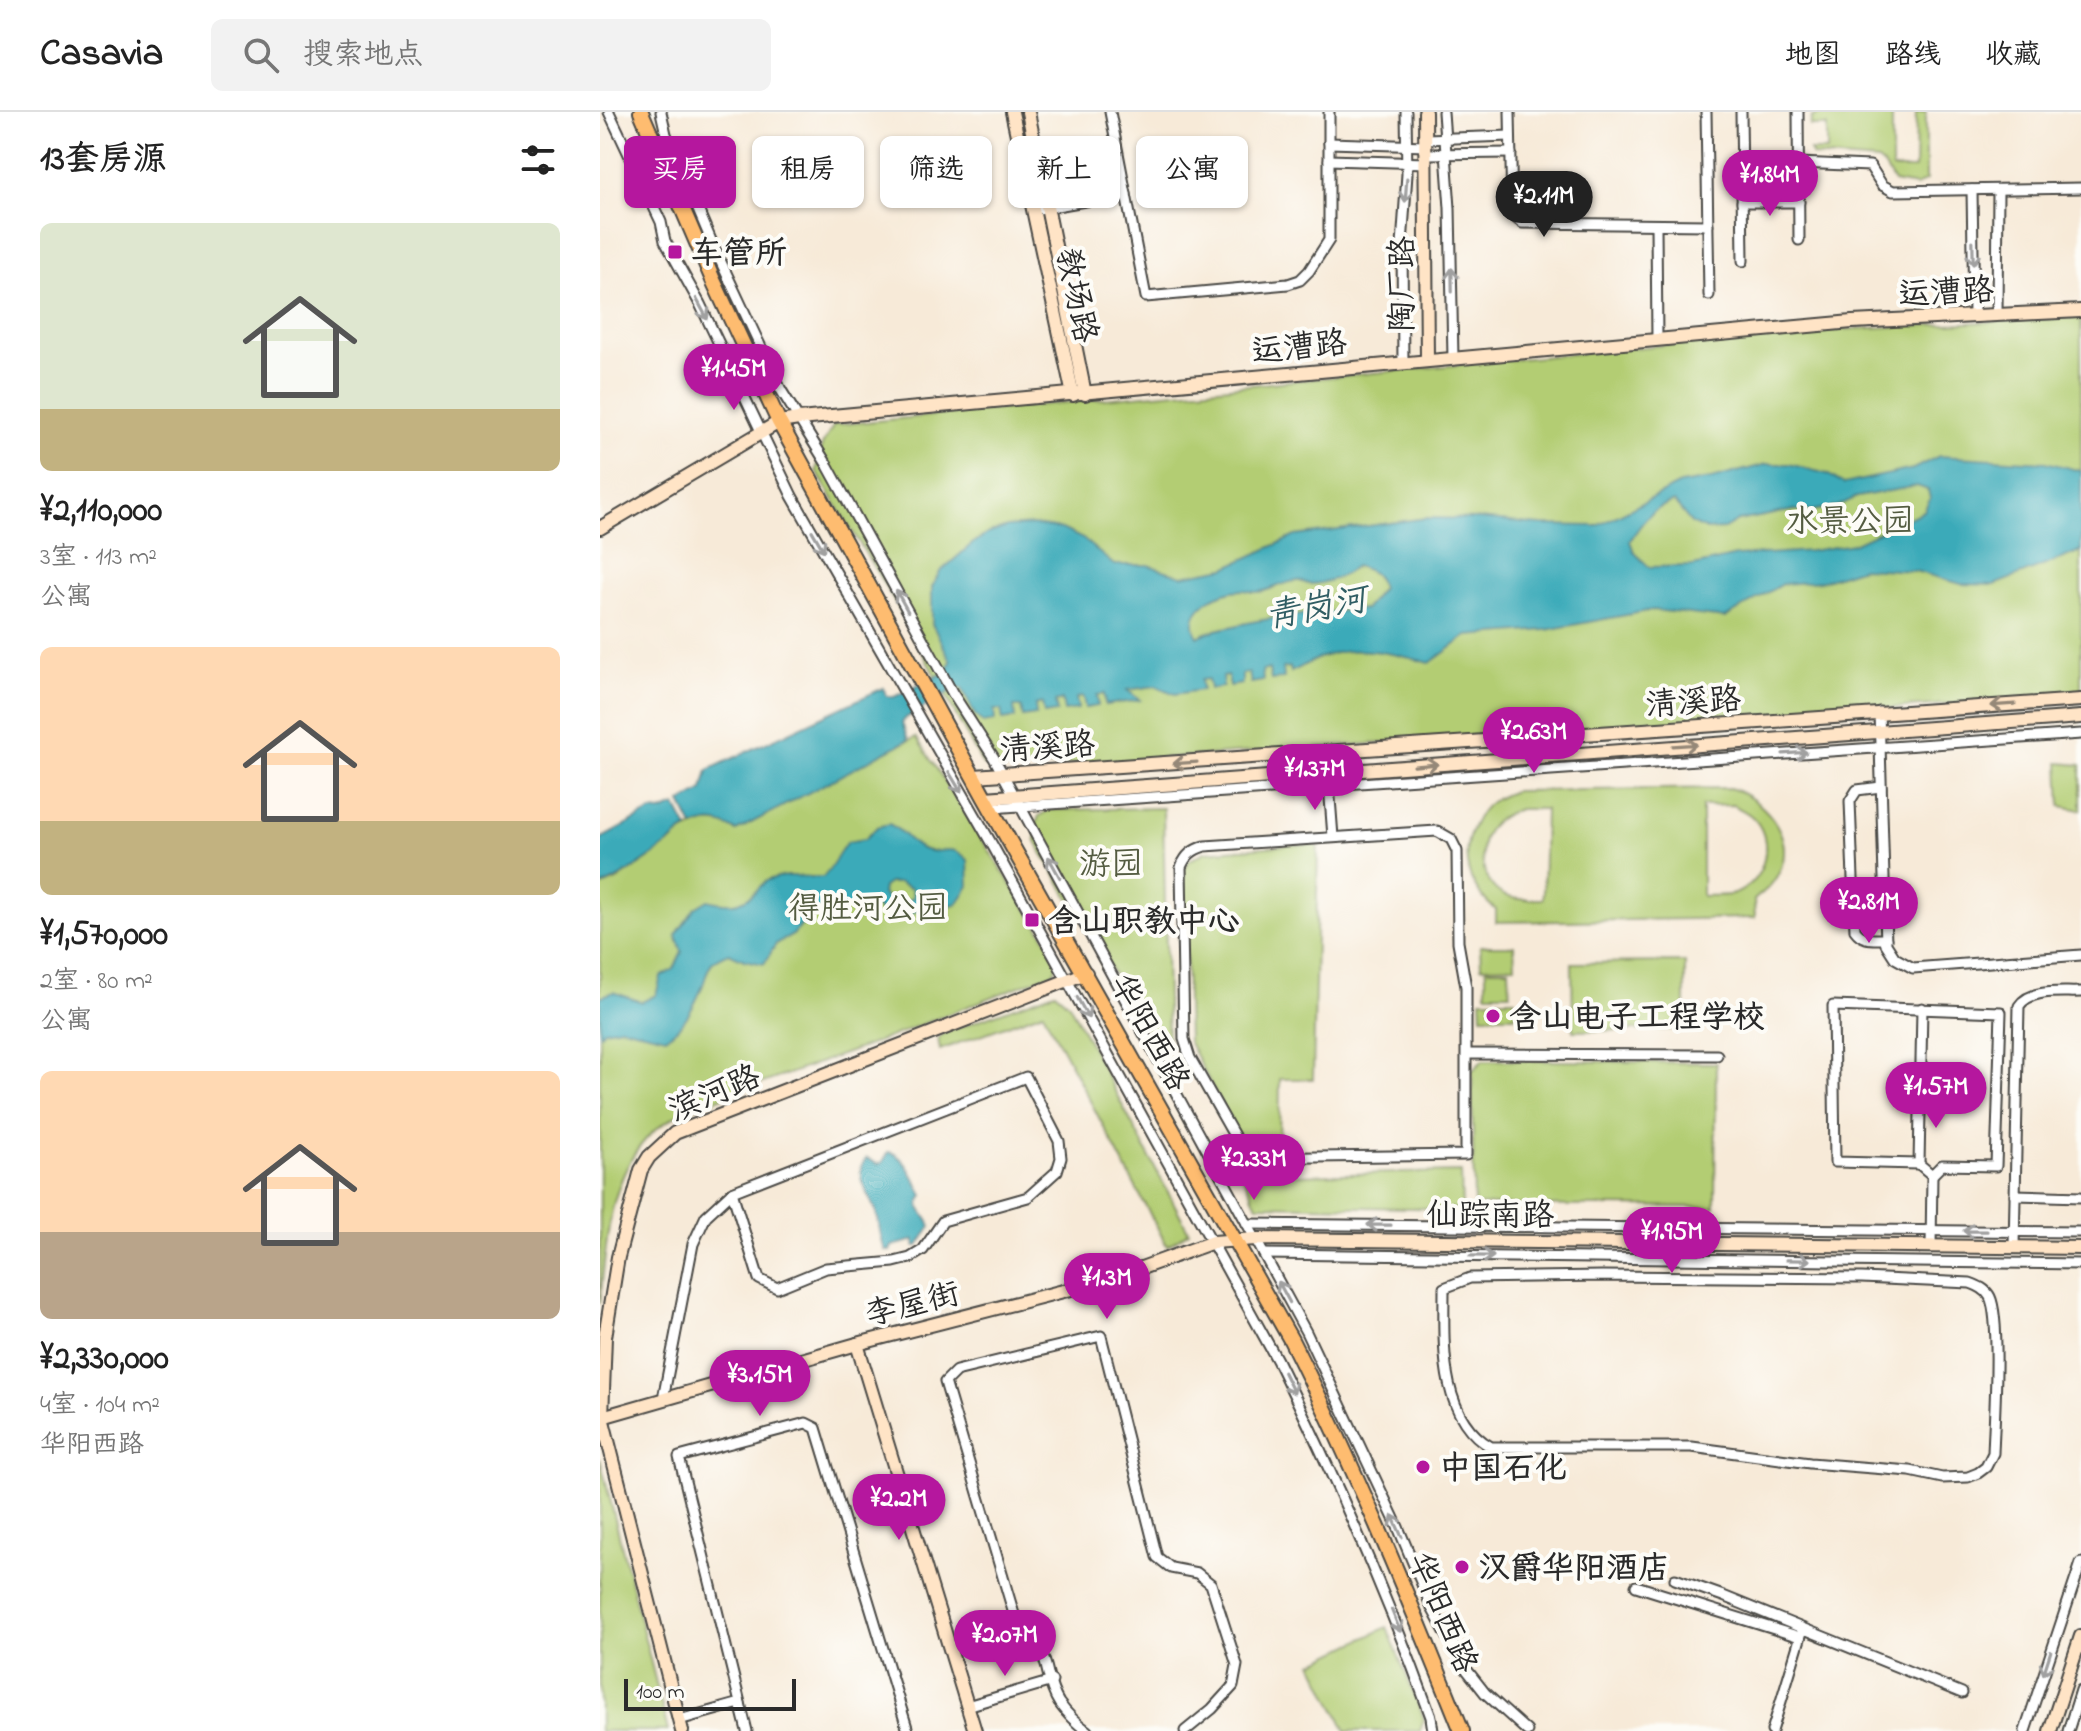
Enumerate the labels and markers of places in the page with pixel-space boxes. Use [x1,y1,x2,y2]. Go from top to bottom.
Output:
pin: ¥1.84M [1705,150,1835,218]
pin: ¥2.11M [1479,171,1609,239]
place label: 车管所 [691,232,787,279]
marker: 车管所 [666,243,684,261]
pin: ¥1.45M [669,344,799,412]
pin: ¥2.63M [1469,707,1599,775]
pin: ¥1.37M [1250,744,1380,812]
pin: ¥2.81M [1804,877,1934,945]
place label: 含山职教中心 [1048,900,1240,947]
marker: 含山职教中心 [1023,911,1041,929]
place label: 含山电子工程学校 [1509,996,1765,1043]
marker: 含山电子工程学校 [1484,1007,1502,1025]
pin: ¥1.57M [1871,1062,2001,1130]
pin: ¥2.33M [1189,1134,1319,1202]
pin: ¥1.95M [1607,1207,1737,1275]
pin: ¥1.3M [1051,1253,1163,1321]
pin: ¥3.15M [695,1350,825,1418]
place label: 中国石化 [1439,1447,1567,1494]
marker: 中国石化 [1414,1458,1432,1476]
pin: ¥2.2M [843,1474,955,1542]
place label: 汉爵华阳酒店 [1478,1547,1670,1594]
marker: 汉爵华阳酒店 [1453,1558,1471,1576]
pin: ¥2.07M [940,1610,1070,1678]

